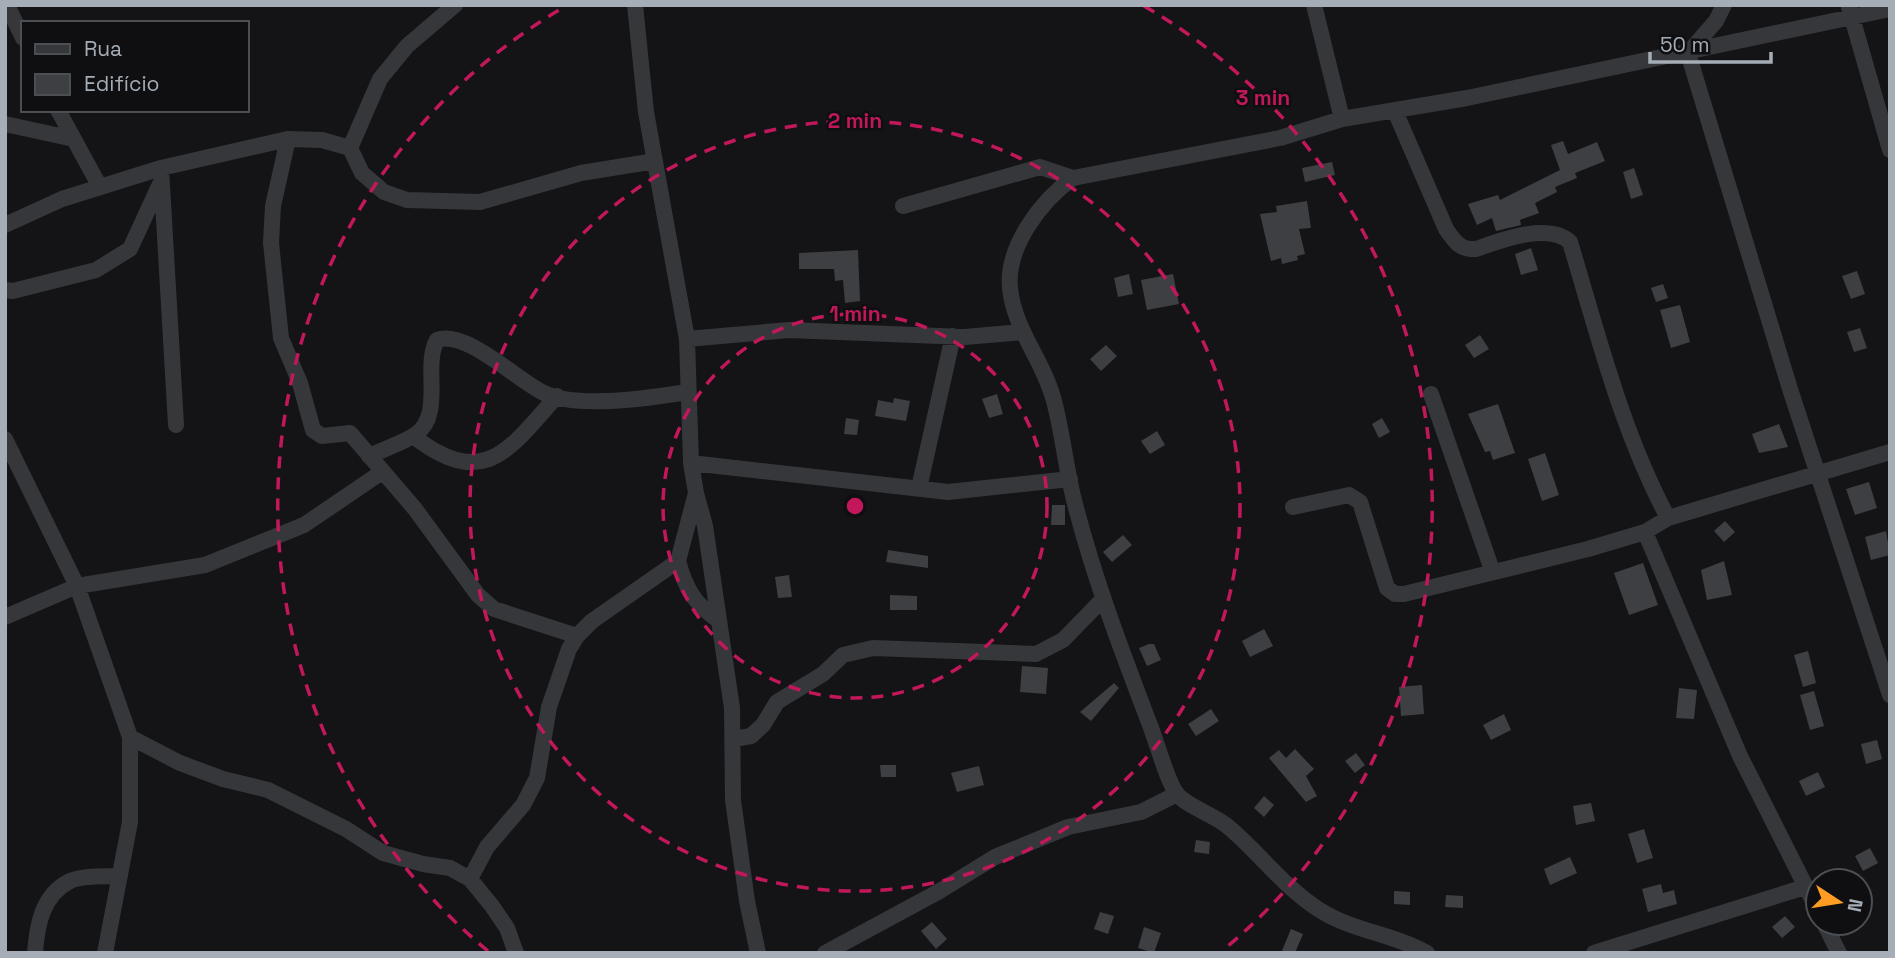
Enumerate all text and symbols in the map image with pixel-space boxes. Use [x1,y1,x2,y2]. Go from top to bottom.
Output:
legend [21,21,248,112]
scale bar [1650,21,1771,65]
text: 50 m [1660,31,1710,58]
text: Rua [84,35,122,62]
text: Edifício [84,70,160,97]
text: 3 min [1236,84,1290,111]
text: 2 min [828,107,882,134]
text: 1 min [829,300,881,327]
centre of rings [843,494,867,518]
north arrow [1804,867,1874,937]
text: N [1842,897,1869,914]

